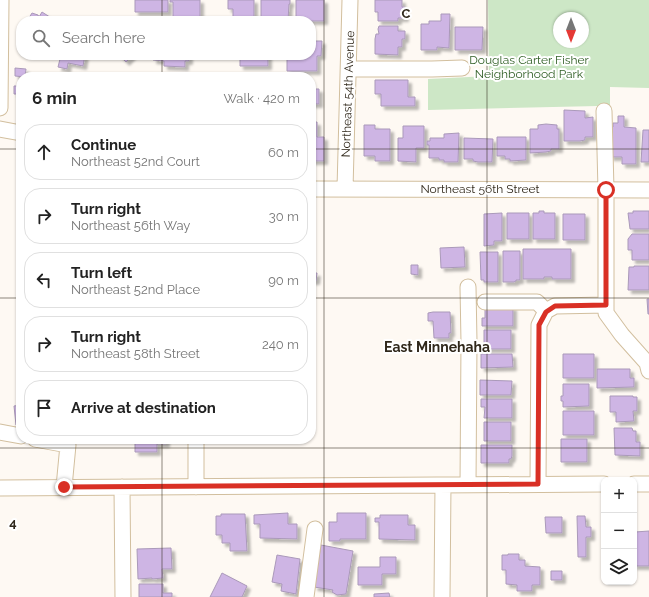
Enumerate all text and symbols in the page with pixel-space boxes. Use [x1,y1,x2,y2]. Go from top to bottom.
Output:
text: C [402,6,411,21]
north arrow [553,12,589,48]
search box [16,16,316,60]
icon: search [30,27,52,49]
text: Search here [62,29,145,47]
street label: Northeast 54th Avenue [339,30,357,158]
park label: Douglas Carter Fisher Neighborhood Park [469,53,590,81]
text: 6 min [32,88,77,108]
text: Walk · 420 m [223,91,300,106]
text: Continue [71,136,136,154]
icon: ahead [33,141,55,163]
text: 60 m [268,145,299,160]
text: Northeast 52nd Court [71,154,200,169]
route start [597,181,615,199]
street label: Northeast 56th Street [420,182,540,196]
text: Turn right [71,200,141,218]
icon: right [33,205,55,227]
text: 30 m [269,209,299,224]
text: Northeast 56th Way [71,218,190,233]
text: Turn left [71,264,132,282]
icon: left [33,269,55,291]
text: 90 m [268,273,299,288]
text: Northeast 52nd Place [71,282,200,297]
text: Turn right [71,328,141,346]
icon: right [33,333,55,355]
text: 240 m [262,337,299,352]
district label: East Minnehaha [384,339,490,355]
text: Northeast 58th Street [71,346,200,361]
icon: arrive [33,397,55,419]
text: Arrive at destination [71,399,216,417]
map controls [601,477,637,585]
button: + [601,477,637,513]
route end [55,478,73,496]
button: − [601,513,637,549]
text: 4 [9,515,17,530]
button: layers [601,549,637,585]

